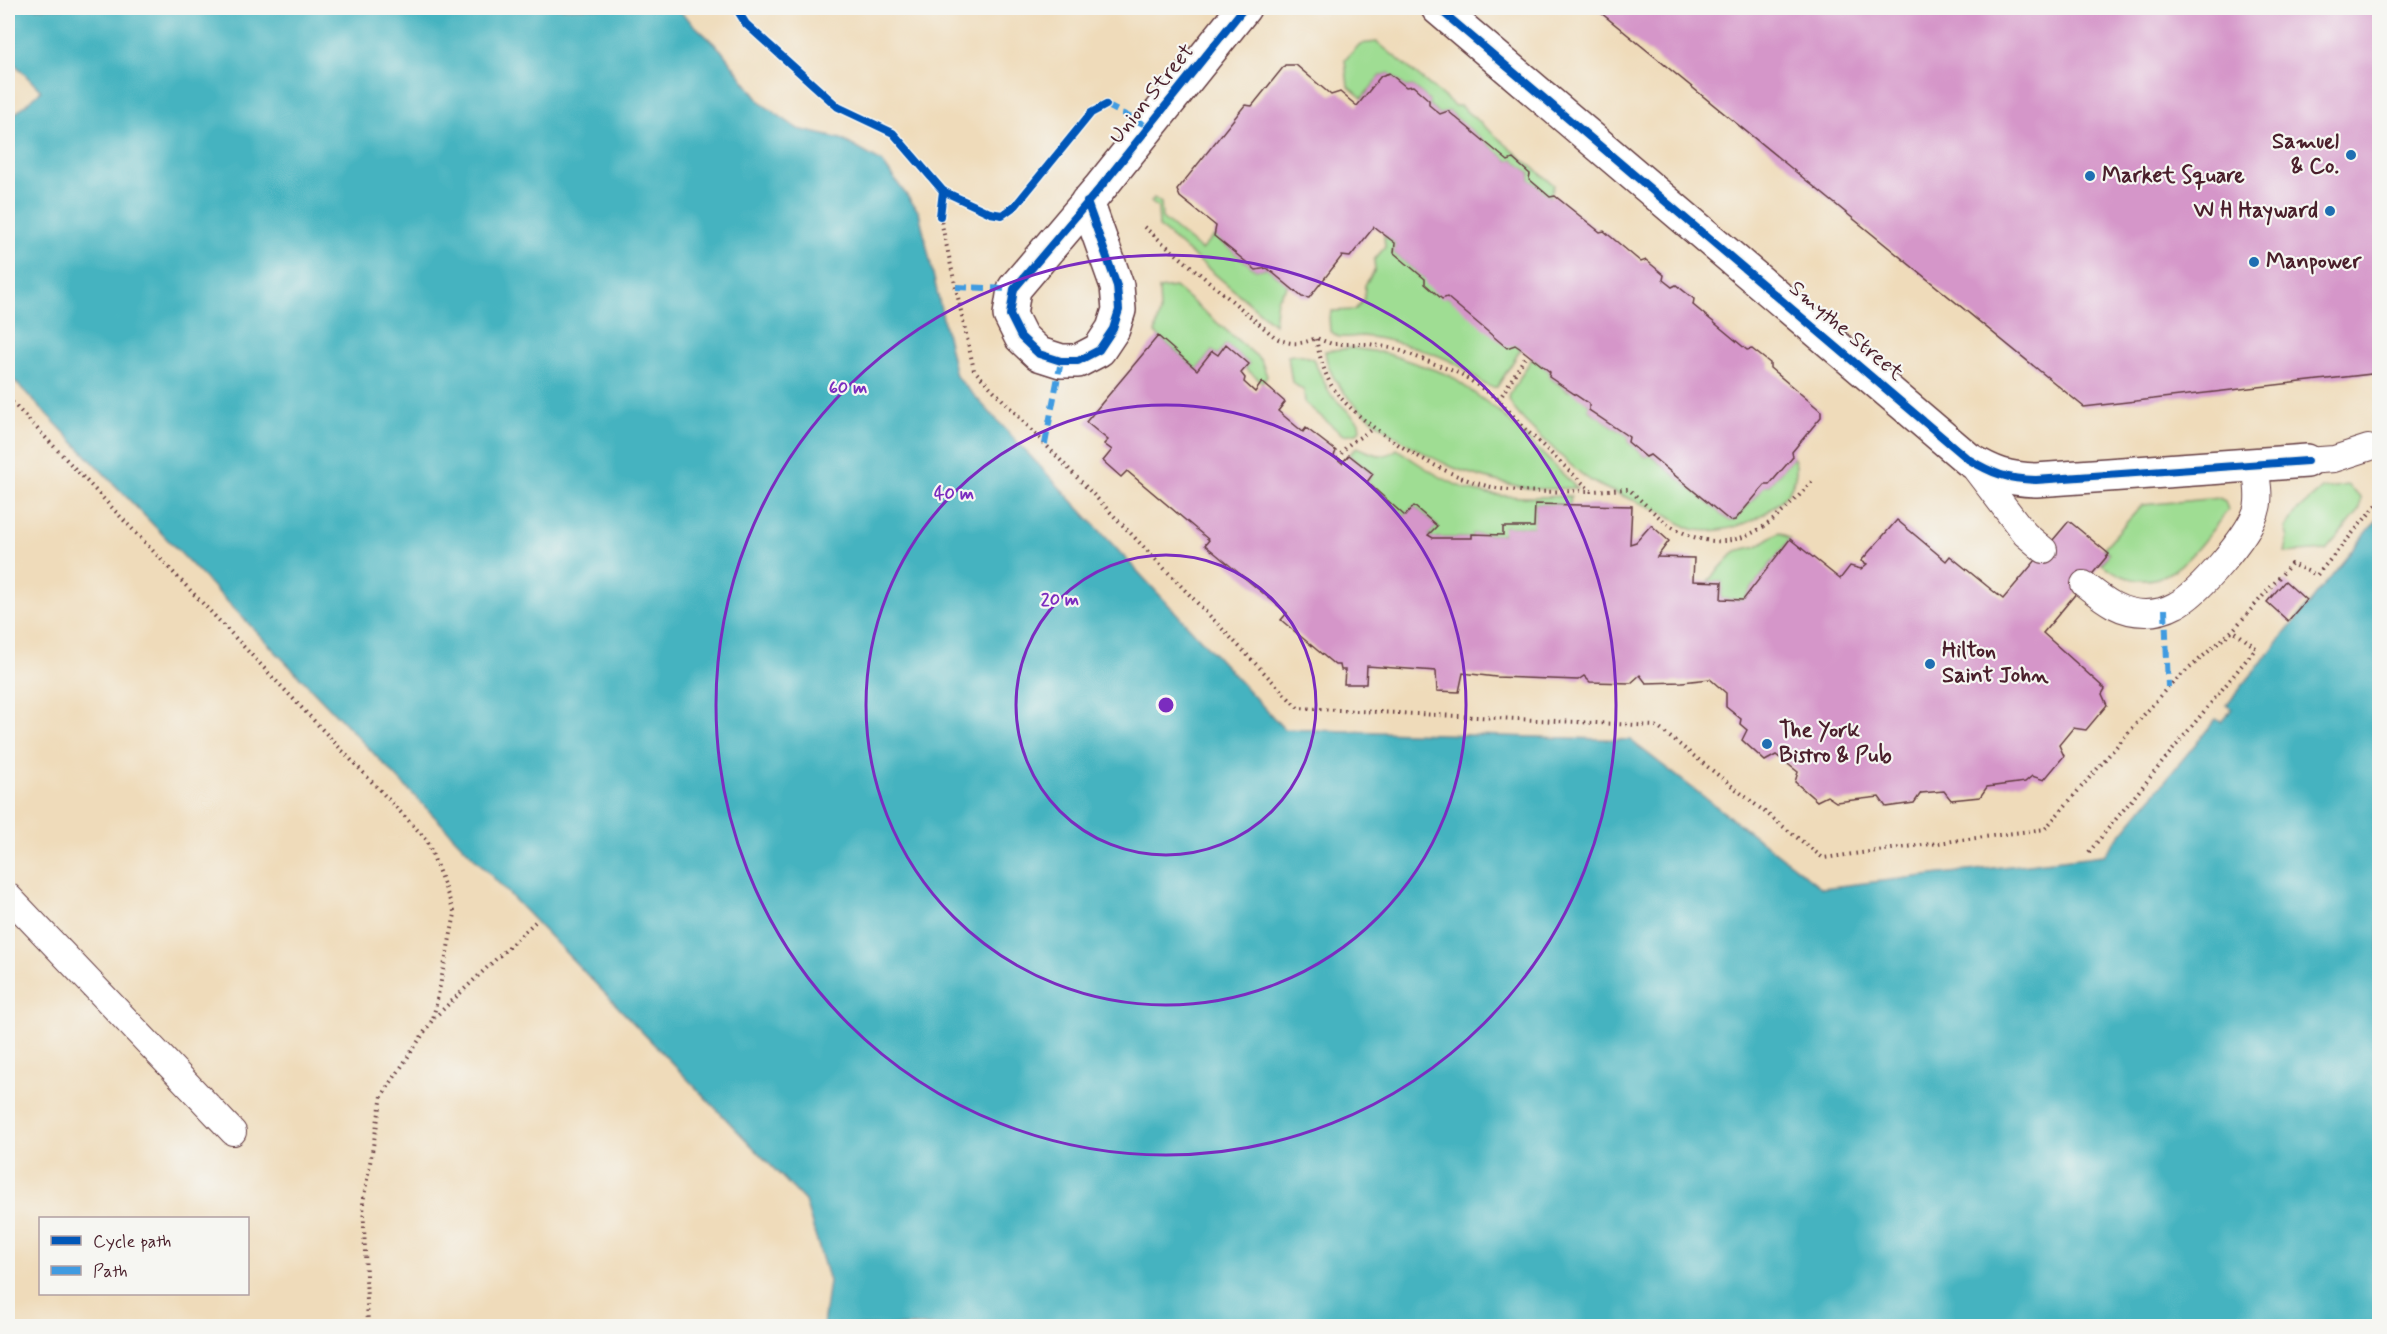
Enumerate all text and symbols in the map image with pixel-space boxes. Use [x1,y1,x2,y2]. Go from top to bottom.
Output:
street label: Union Street [1103,38,1201,150]
place label: Samuel & Co. [2272,128,2340,181]
marker: Samuel & Co. [2344,148,2358,162]
place label: Market Square [2102,162,2245,190]
marker: Market Square [2083,169,2097,183]
place label: W H Hayward [2193,197,2318,226]
marker: W H Hayward [2323,204,2337,218]
place label: Manpower [2266,248,2362,276]
marker: Manpower [2247,255,2261,269]
street label: Smythe Street [1783,275,1909,387]
text: 60 m [829,376,867,400]
text: 40 m [934,482,974,506]
text: 20 m [1041,588,1079,612]
place label: Hilton Saint John [1942,637,2049,690]
marker: Hilton Saint John [1923,657,1937,671]
centre of rings [1156,695,1176,715]
place label: The York Bistro & Pub [1779,717,1892,770]
marker: The York Bistro & Pub [1760,737,1774,751]
legend [39,1217,249,1295]
text: Cycle path [93,1230,171,1254]
text: Path [93,1260,128,1284]

